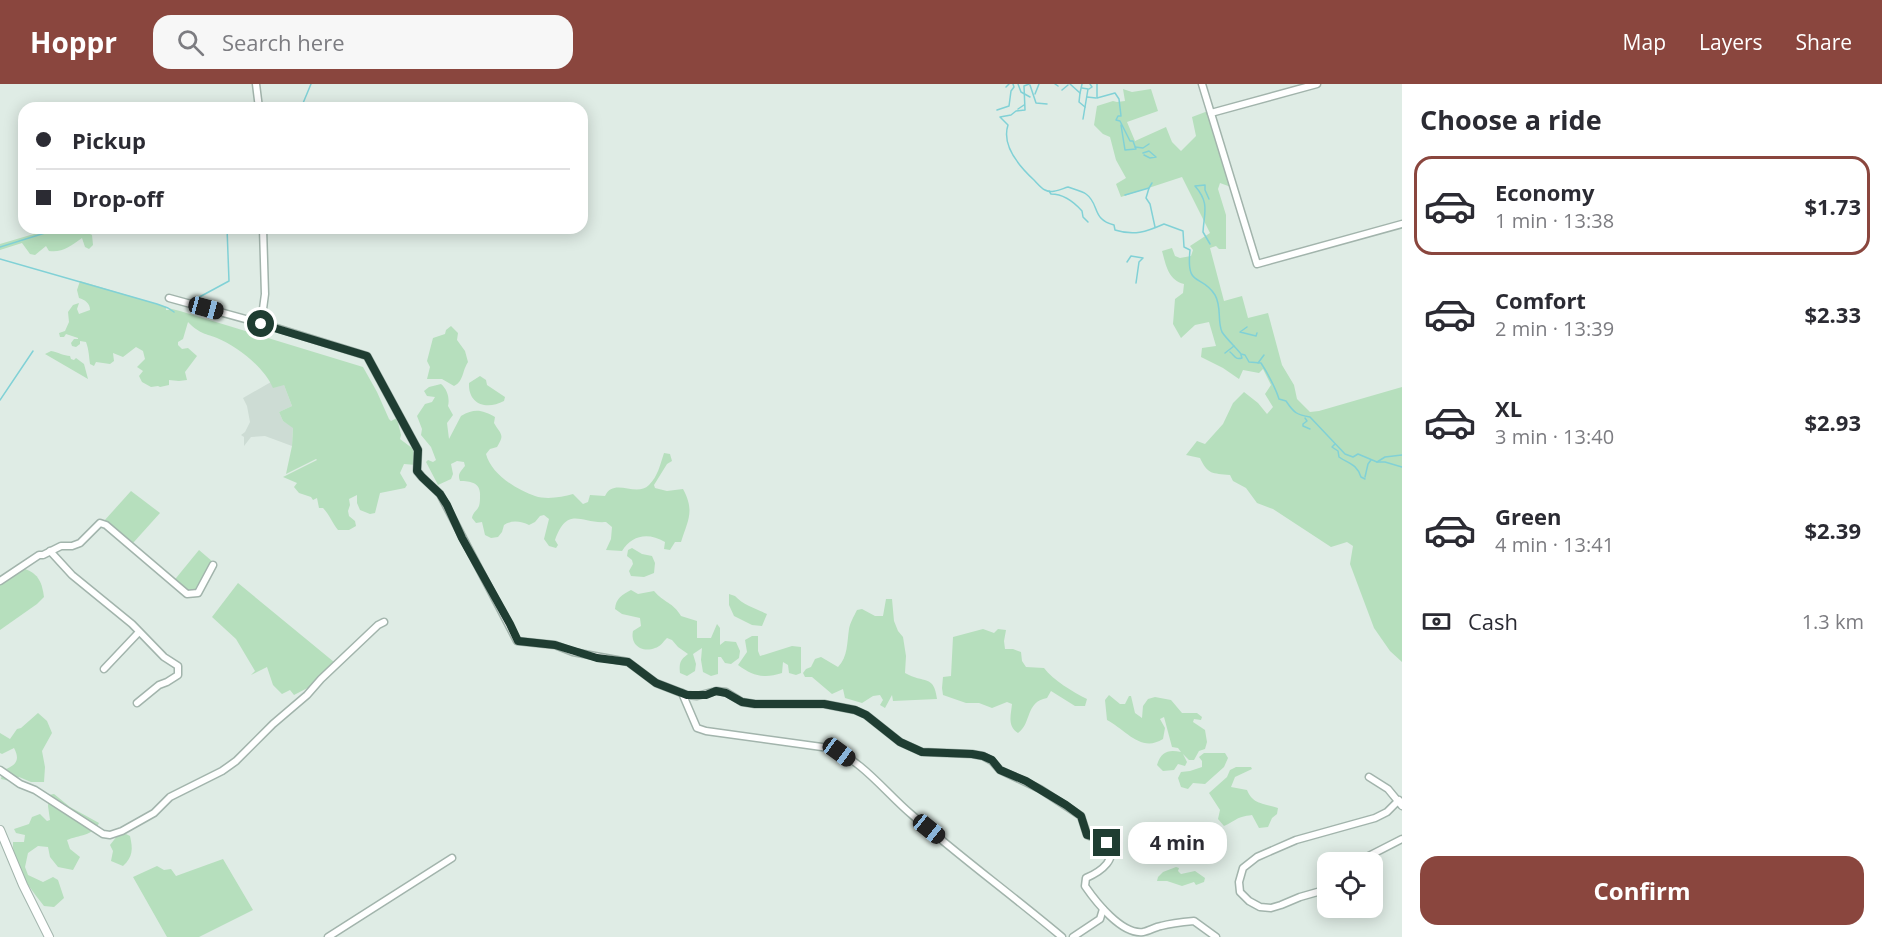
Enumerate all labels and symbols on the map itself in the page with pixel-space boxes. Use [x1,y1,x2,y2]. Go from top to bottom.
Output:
car [186,295,226,321]
route start [247,310,274,337]
car [819,734,859,770]
car [909,811,949,847]
callout: 4 min [1128,822,1227,864]
route end [1093,829,1120,856]

